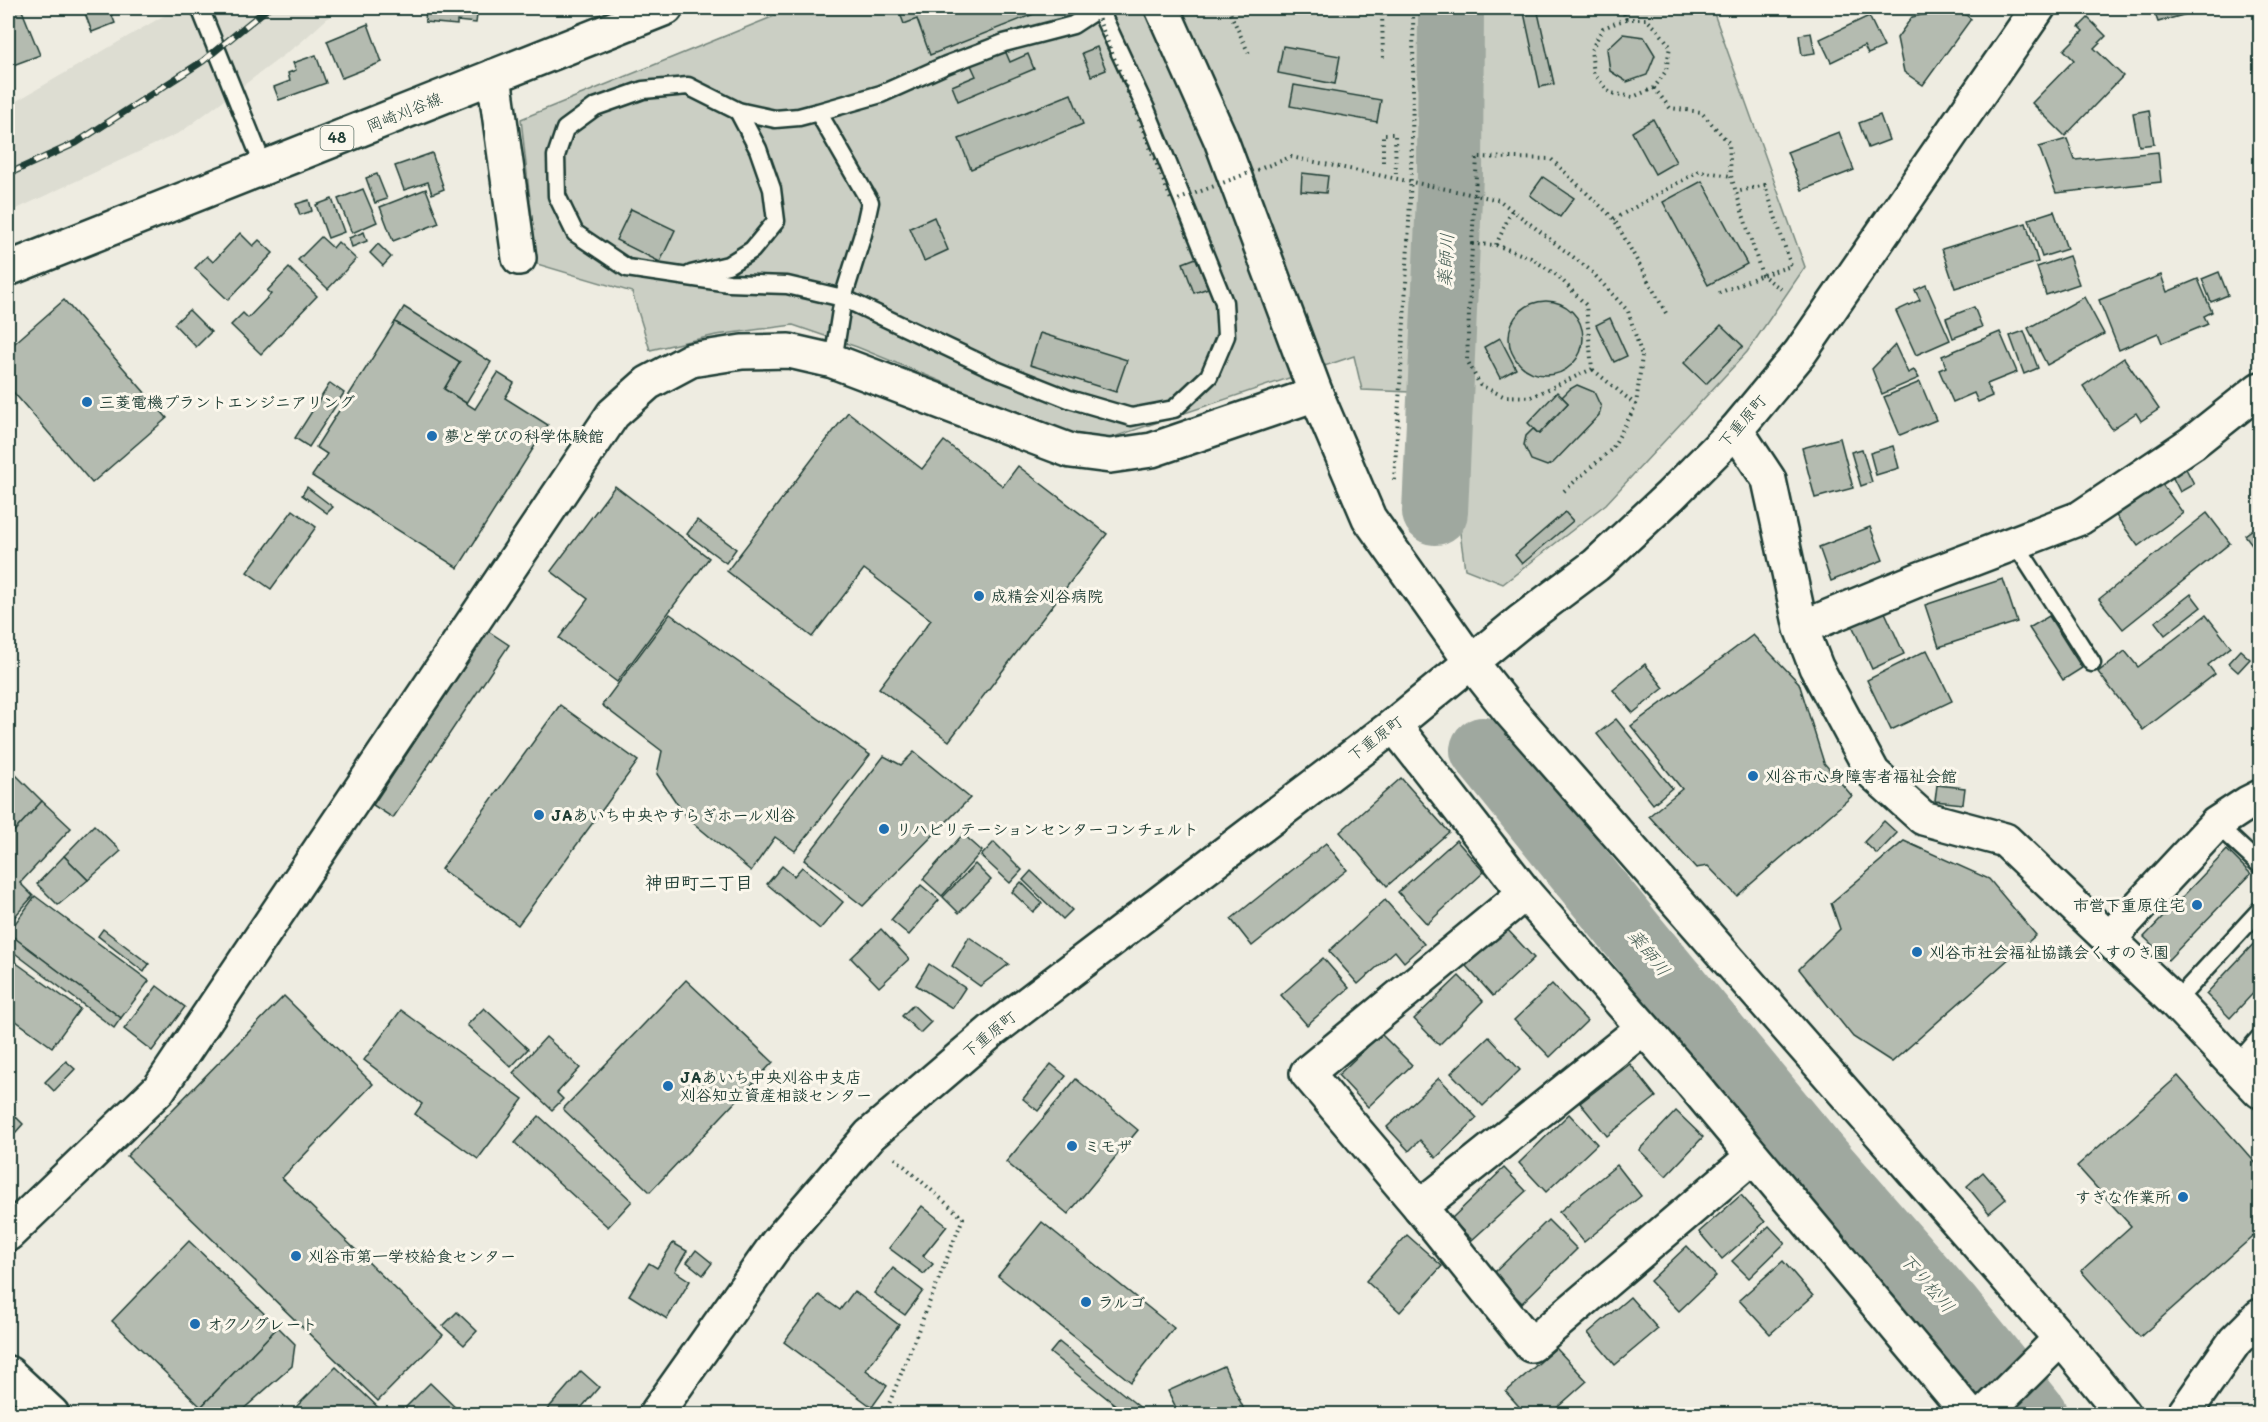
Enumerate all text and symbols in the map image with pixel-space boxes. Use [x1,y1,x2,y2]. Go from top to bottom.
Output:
street label: 岡崎刈谷線 [363,87,445,136]
road number: 48 [320,126,354,150]
water label: 薬師川 [1432,232,1458,288]
street label: 下重原町 [1713,390,1771,452]
place label: 三菱電機プラントエンジニアリング [99,391,355,412]
marker: 三菱電機プラントエンジニアリング [80,395,94,409]
place label: 夢と学びの科学体験館 [444,425,604,446]
marker: 夢と学びの科学体験館 [425,429,439,443]
place label: 成精会刈谷病院 [991,585,1103,606]
marker: 成精会刈谷病院 [972,589,986,603]
street label: 下重原町 [1343,710,1407,765]
place label: 刈谷市心身障害者福祉会館 [1765,765,1957,786]
marker: 刈谷市心身障害者福祉会館 [1746,769,1760,783]
place label: JAあいち中央やすらぎホール刈谷 [551,804,796,825]
marker: JAあいち中央やすらぎホール刈谷 [532,808,546,822]
place label: リハビリテーションセンターコンチェルト [896,818,1199,839]
marker: リハビリテーションセンターコンチェルト [877,822,891,836]
district label: 神田町二丁目 [645,870,753,894]
place label: 市営下重原住宅 [2073,894,2185,915]
marker: 市営下重原住宅 [2190,898,2204,912]
water label: 薬師川 [1623,924,1676,981]
place label: 刈谷市社会福祉協議会くすのき園 [1929,941,2169,962]
marker: 刈谷市社会福祉協議会くすのき園 [1910,945,1924,959]
street label: 下重原町 [957,1005,1020,1062]
place label: JAあいち中央刈谷中支店 刈谷知立資産相談センター [680,1066,872,1105]
marker: JAあいち中央刈谷中支店 刈谷知立資産相談センター [661,1079,675,1093]
place label: ミモザ [1084,1135,1132,1156]
marker: ミモザ [1065,1139,1079,1153]
place label: すぎな作業所 [2075,1186,2171,1207]
marker: すぎな作業所 [2176,1190,2190,1204]
place label: 刈谷市第一学校給食センター [308,1245,516,1266]
water label: 下り松川 [1895,1247,1960,1317]
marker: 刈谷市第一学校給食センター [289,1249,303,1263]
place label: ラルゴ [1098,1291,1145,1312]
marker: ラルゴ [1079,1295,1093,1309]
place label: オクノグレート [207,1313,317,1334]
marker: オクノグレート [188,1317,202,1331]

